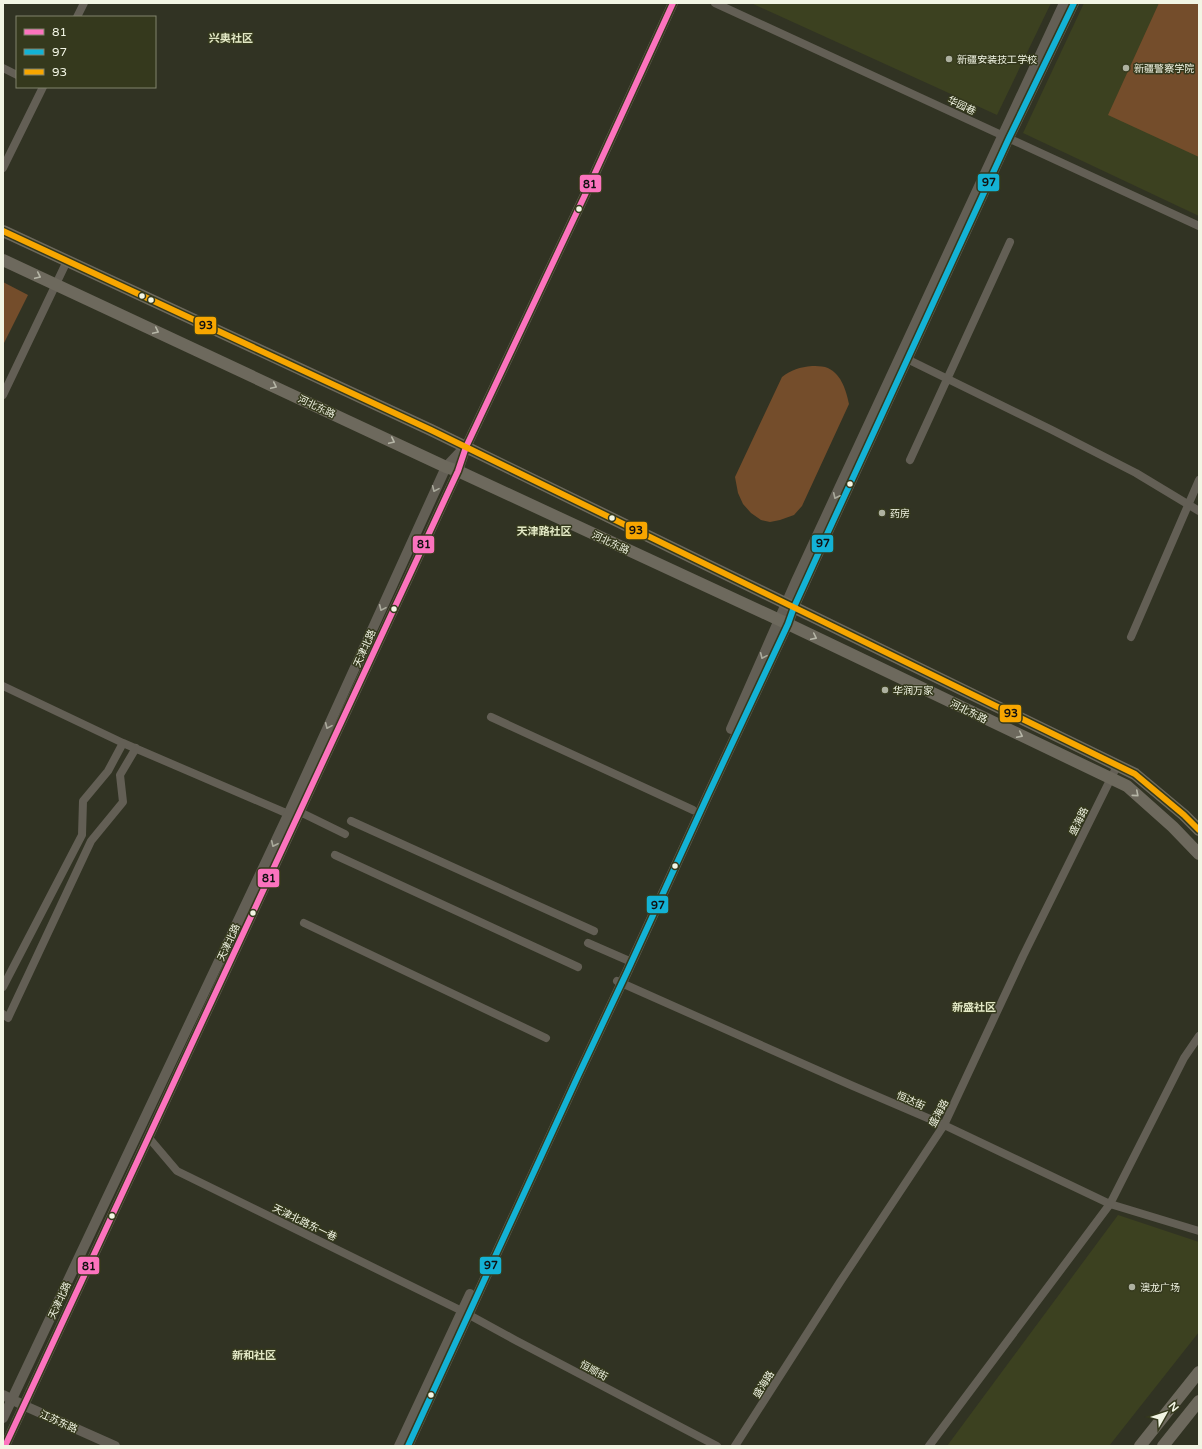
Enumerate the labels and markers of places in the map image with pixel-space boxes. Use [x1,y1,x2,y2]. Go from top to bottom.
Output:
marker: 新疆安装技工学校 [944,54,954,64]
place label: 新疆安装技工学校 [957,54,1037,66]
marker: 新疆警察学院 [1121,63,1131,73]
place label: 新疆警察学院 [1134,63,1194,75]
unlabelled marker [574,204,584,214]
unlabelled marker [137,291,147,301]
unlabelled marker [146,295,156,305]
unlabelled marker [845,479,855,489]
marker: 药房 [877,508,887,518]
place label: 药房 [890,508,910,520]
unlabelled marker [607,513,617,523]
unlabelled marker [389,604,399,614]
marker: 华润万家 [880,685,890,695]
place label: 华润万家 [893,685,934,697]
unlabelled marker [670,861,680,871]
unlabelled marker [248,908,258,918]
unlabelled marker [107,1211,117,1221]
marker: 澳龙广场 [1127,1282,1137,1292]
place label: 澳龙广场 [1140,1282,1180,1294]
unlabelled marker [426,1390,436,1400]

